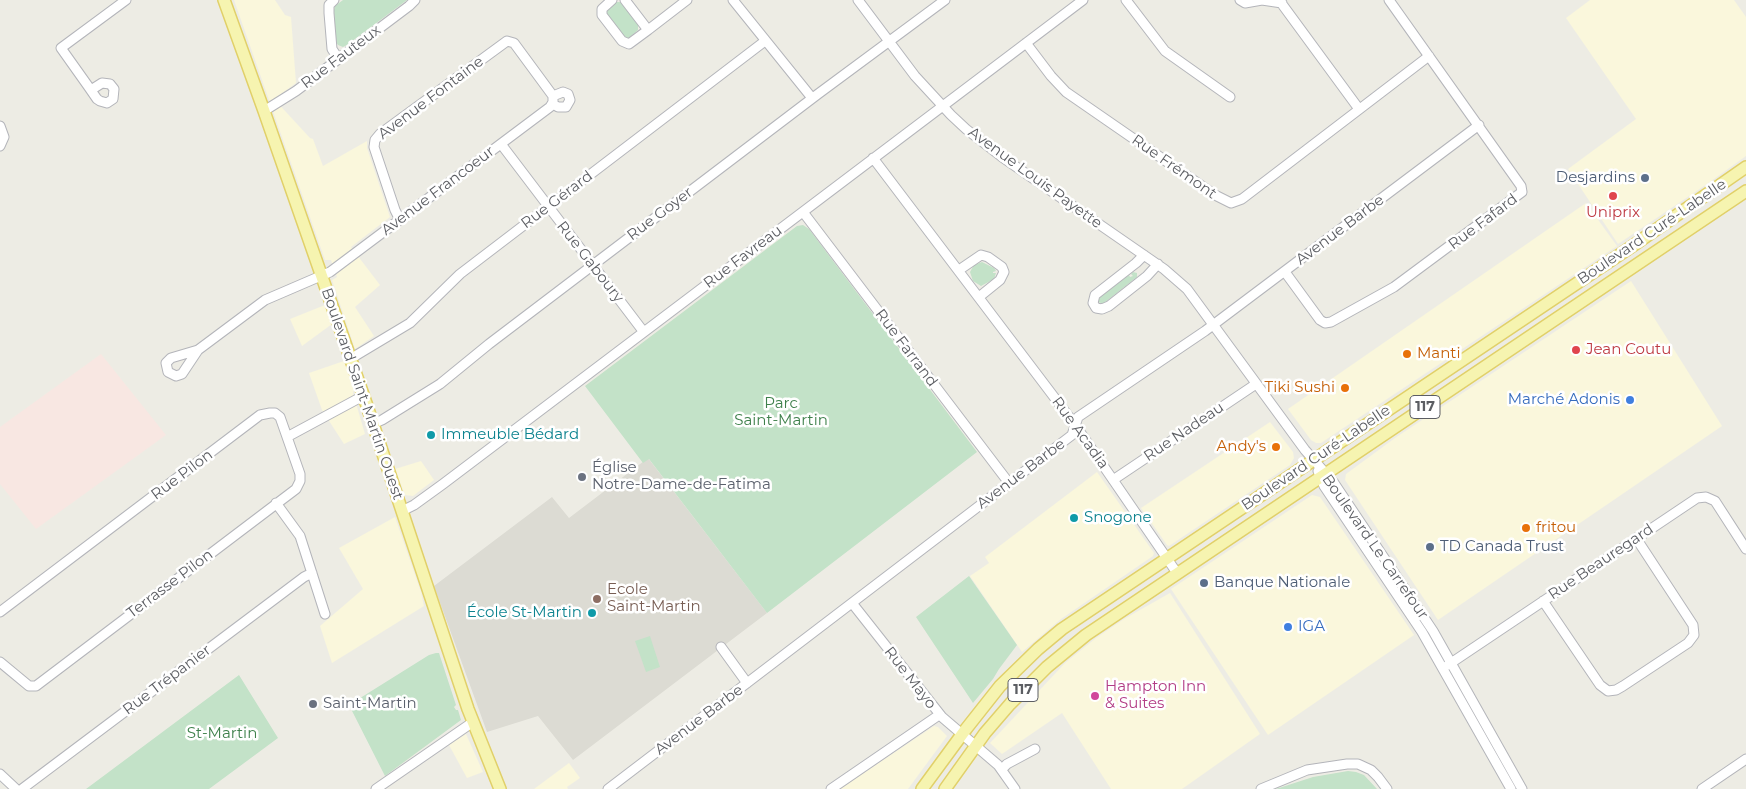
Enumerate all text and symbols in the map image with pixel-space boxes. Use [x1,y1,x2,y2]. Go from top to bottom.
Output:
street label: Rue Fauteux [298,21,384,93]
street label: Avenue Fontaine [375,53,487,143]
street label: Avenue Louis Payette [965,123,1105,233]
street label: Rue Frémont [1128,131,1220,203]
street label: Avenue Francoeur [378,143,498,239]
street label: Rue Gérard [518,167,596,233]
place label: Desjardins [1556,169,1635,187]
marker: Desjardins [1639,172,1651,184]
street label: Boulevard Curé-Labelle [1574,175,1730,289]
street label: Rue Goyer [624,183,696,245]
street label: Rue Fafard [1445,190,1521,254]
marker: Uniprix [1607,190,1619,202]
street label: Avenue Barbe [1292,191,1388,269]
place label: Uniprix [1586,204,1640,222]
street label: Rue Gaboury [553,218,627,306]
street label: Rue Favreau [700,222,786,292]
street label: Boulevard Saint-Martin Ouest [317,286,407,502]
street label: Rue Farrand [871,306,941,390]
place label: Jean Coutu [1586,341,1671,359]
marker: Jean Coutu [1570,344,1582,356]
place label: Manti [1417,345,1460,363]
marker: Manti [1401,348,1413,360]
place label: Tiki Sushi [1265,379,1335,397]
marker: Tiki Sushi [1339,382,1351,394]
place label: Marché Adonis [1508,391,1620,409]
street label: Rue Acadia [1048,393,1112,473]
marker: Marché Adonis [1624,394,1636,406]
park label: Parc Saint-Martin [734,395,828,430]
road number: 117 [1410,396,1440,418]
street label: Rue Nadeau [1140,399,1228,465]
street label: Boulevard Curé-Labelle [1238,401,1394,515]
place label: Immeuble Bédard [441,426,579,444]
marker: Immeuble Bédard [425,429,437,441]
street label: Avenue Barbe [973,435,1069,513]
place label: Andy's [1217,438,1266,456]
marker: Andy's [1270,441,1282,453]
street label: Rue Pilon [148,446,216,504]
place label: Église Notre-Dame-de-Fatima [592,459,771,494]
marker: Église Notre-Dame-de-Fatima [576,471,588,483]
street label: Boulevard Le Carrefour [1318,471,1432,623]
place label: Snogone [1084,509,1152,527]
marker: Snogone [1068,512,1080,524]
place label: fritou [1536,519,1576,537]
street label: Rue Beauregard [1545,520,1657,604]
marker: fritou [1520,522,1532,534]
place label: TD Canada Trust [1440,538,1564,556]
marker: TD Canada Trust [1424,541,1436,553]
street label: Terrasse Pilon [123,546,217,622]
place label: Banque Nationale [1214,574,1350,592]
marker: Banque Nationale [1198,577,1210,589]
place label: Ecole Saint-Martin [607,581,701,616]
marker: Ecole Saint-Martin [591,593,603,605]
place label: École St-Martin [467,604,582,622]
marker: École St-Martin [586,607,598,619]
place label: IGA [1298,618,1325,636]
marker: IGA [1282,621,1294,633]
street label: Rue Trépanier [119,641,215,719]
street label: Rue Mayo [880,643,940,713]
road number: 117 [1008,678,1038,702]
place label: Hampton Inn & Suites [1105,678,1206,713]
street label: Avenue Barbe [651,681,747,759]
marker: Hampton Inn & Suites [1089,690,1101,702]
place label: Saint-Martin [323,695,417,713]
marker: Saint-Martin [307,698,319,710]
park label: St-Martin [187,725,257,743]

